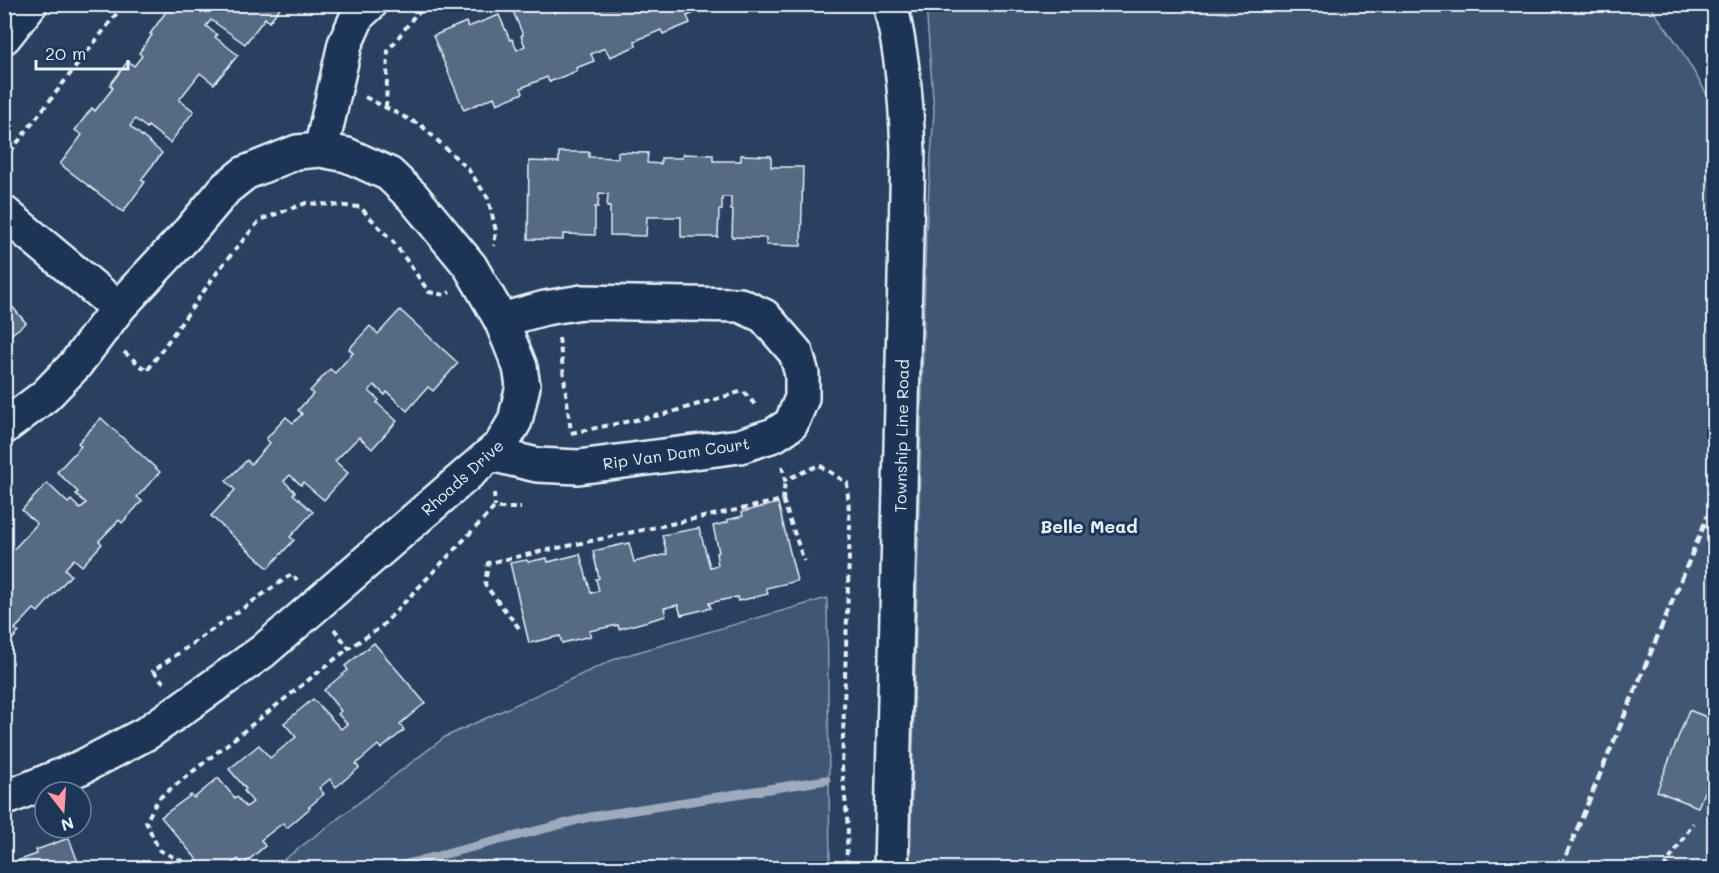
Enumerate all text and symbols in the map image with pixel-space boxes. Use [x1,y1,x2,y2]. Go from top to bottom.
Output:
scale bar [36,33,128,71]
text: 20 m [45,41,86,65]
street label: Township Line Road [889,359,913,513]
street label: Rip Van Dam Court [601,432,751,474]
street label: Rhoads Drive [416,434,508,520]
district label: Belle Mead [1040,514,1138,538]
north arrow [33,780,93,840]
text: N [59,813,76,837]

